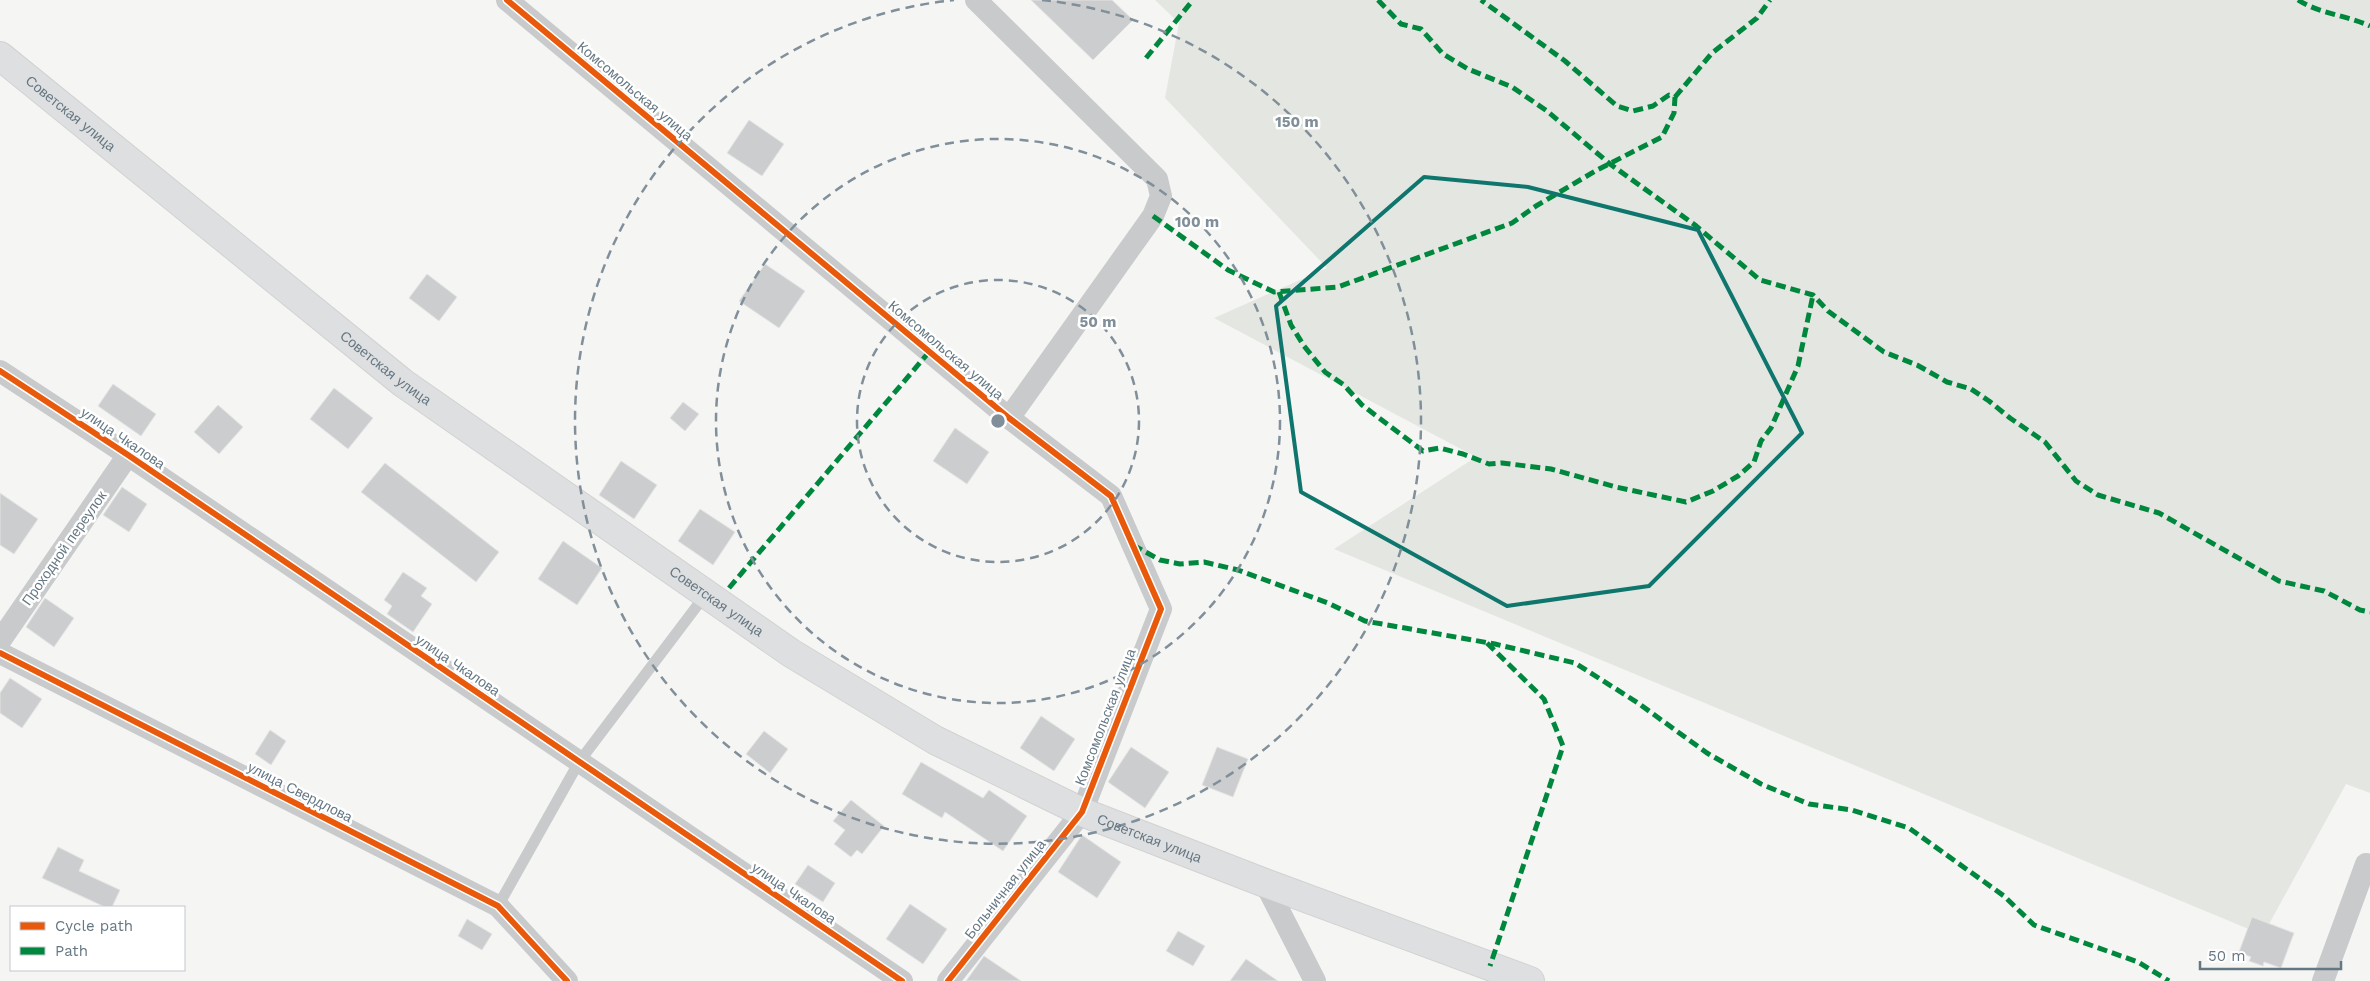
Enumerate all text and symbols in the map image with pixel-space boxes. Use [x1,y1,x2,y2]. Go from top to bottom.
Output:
street label: Комсомольская улица [574,38,696,144]
street label: Советская улица [23,72,119,155]
text: 150 m [1275,113,1319,131]
text: 100 m [1175,213,1219,231]
street label: Комсомольская улица [885,297,1007,403]
text: 50 m [1080,313,1116,331]
street label: Советская улица [337,327,434,408]
street label: улица Чкалова [78,404,168,472]
centre of rings [989,412,1007,430]
street label: Проходной переулок [19,487,110,608]
street label: Советская улица [666,563,767,640]
street label: улица Чкалова [413,631,503,699]
street label: Комсомольская улица [1072,646,1139,788]
street label: улица Свердлова [245,759,355,825]
street label: Советская улица [1095,811,1204,866]
street label: Больничная улица [961,836,1049,942]
street label: улица Чкалова [749,859,839,927]
legend [10,906,185,971]
text: Cycle path [55,917,133,935]
scale bar [2200,938,2341,970]
text: Path [55,942,88,960]
text: 50 m [2208,947,2245,965]

